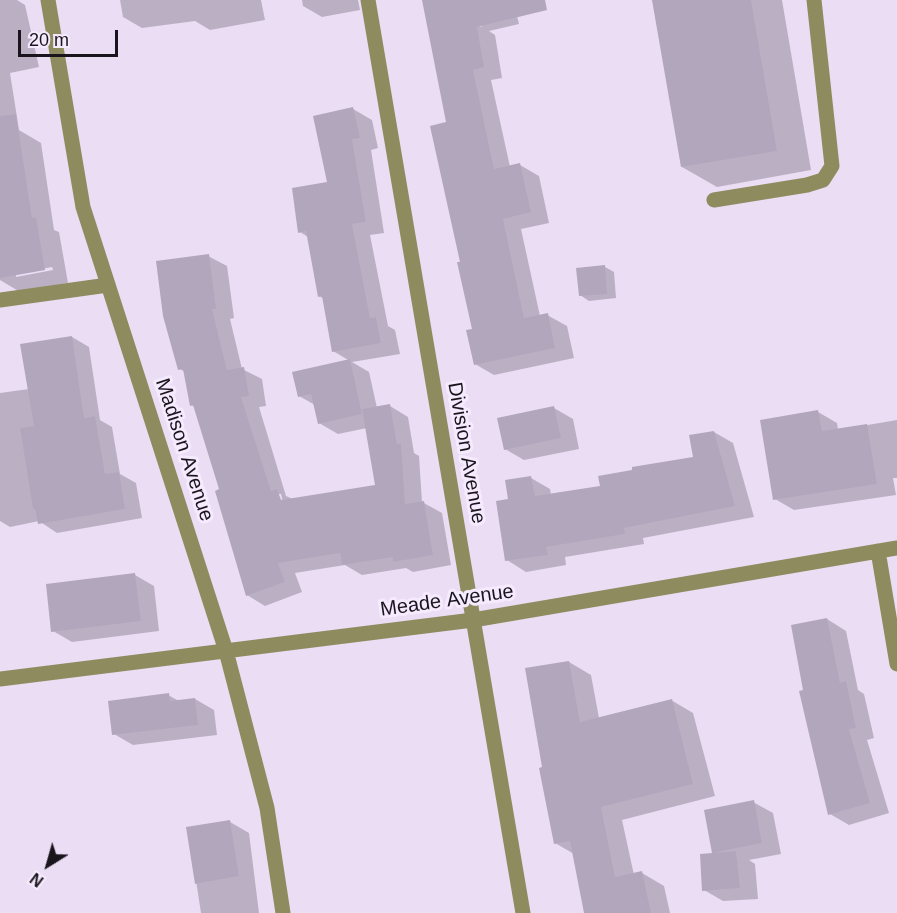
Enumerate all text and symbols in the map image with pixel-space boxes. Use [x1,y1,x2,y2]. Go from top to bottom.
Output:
scale bar [21,18,122,56]
text: 20 m [29,30,69,50]
street label: Madison Avenue [150,376,218,524]
street label: Division Avenue [442,380,490,526]
street label: Meade Avenue [379,580,515,622]
north arrow [18,835,78,895]
text: N [27,870,47,890]

